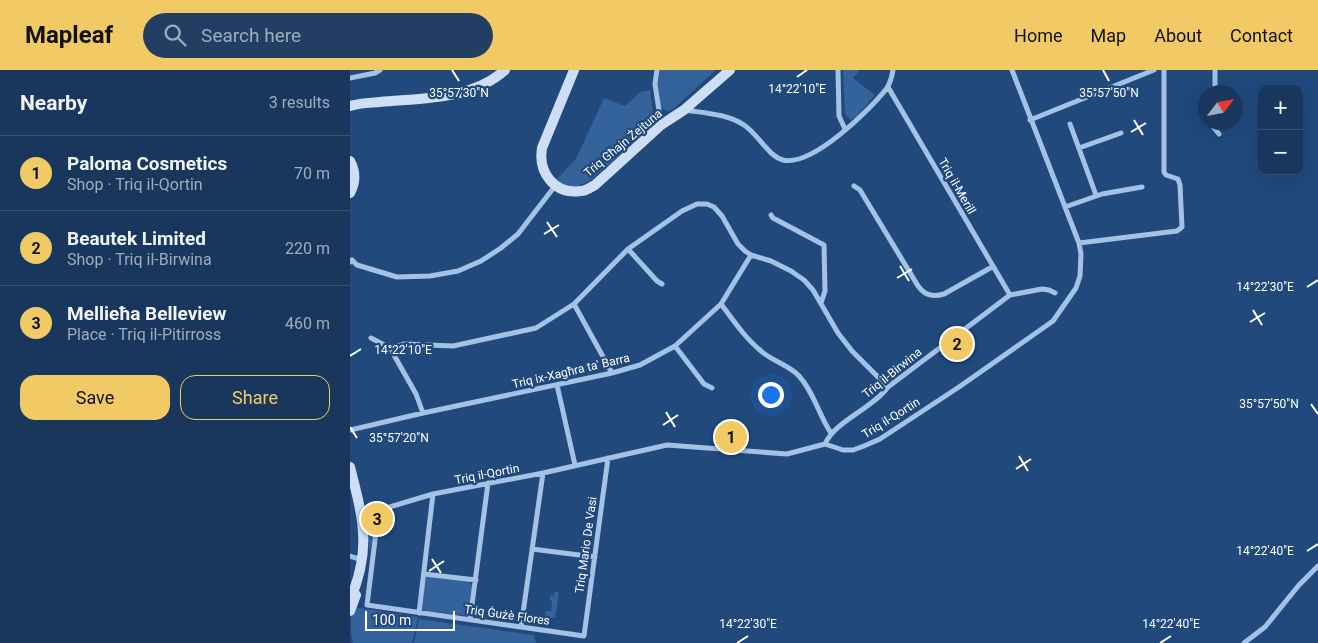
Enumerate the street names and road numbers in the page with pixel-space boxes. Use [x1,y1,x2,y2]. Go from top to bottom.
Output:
street label: Triq Għajn Żejtuna [581,106,665,180]
street label: Triq il-Merill [935,156,979,216]
street label: Triq il-Birwina [859,345,925,401]
street label: Triq ix-Xagħra ta' Barra [511,351,631,391]
street label: Triq il-Qortin [859,395,923,441]
street label: Triq il-Qortin [453,461,521,487]
street label: Triq Mario De Vasi [572,496,600,594]
street label: Triq Ġużè Flores [463,600,551,628]

